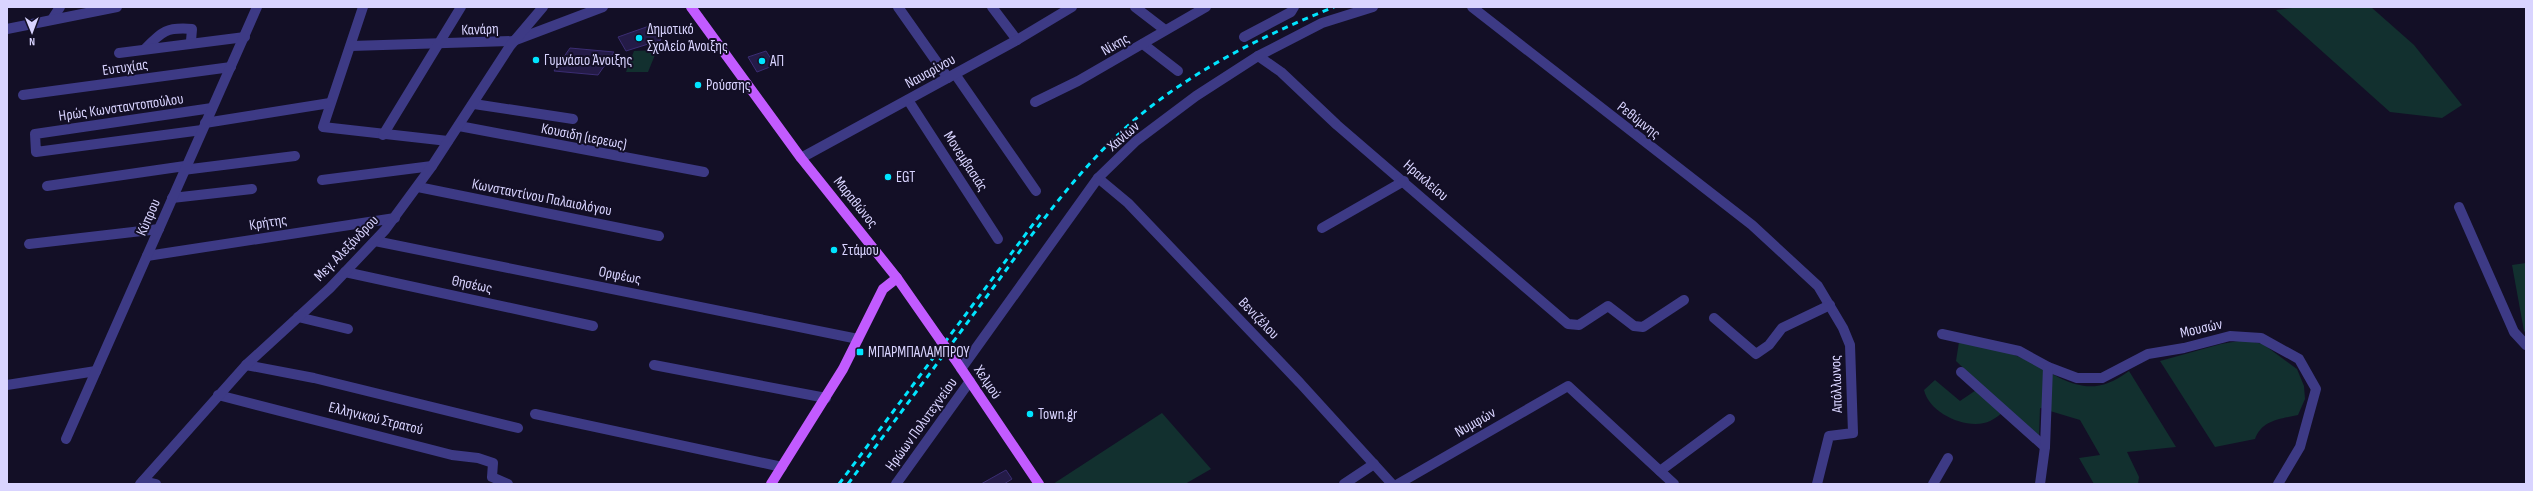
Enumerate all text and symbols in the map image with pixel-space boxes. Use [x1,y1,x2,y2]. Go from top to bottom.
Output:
north arrow [12,12,52,52]
street label: Κανάρη [461,19,499,40]
place label: Δημοτικό Σχολείο Άνοιξης [647,20,728,56]
street label: Νίκης [1098,29,1133,60]
marker: Δημοτικό Σχολείο Άνοιξης [634,33,644,43]
text: N [29,35,35,48]
street label: Ναυαρίνου [902,50,959,93]
place label: Γυμνάσιο Άνοιξης [544,51,632,70]
place label: ΑΠ [769,52,784,71]
street label: Ευτυχίας [101,55,149,80]
marker: Γυμνάσιο Άνοιξης [531,55,541,65]
marker: ΑΠ [757,56,767,66]
place label: Ρούσσης [706,76,751,95]
marker: Ρούσσης [693,80,703,90]
street label: Ηρώς Κωνσταντοπούλου [57,89,185,126]
street label: Ρεθύμνης [1613,98,1664,143]
street label: Χανίων [1103,117,1143,156]
street label: Κουσιδη (ιερεως) [540,119,628,154]
street label: Μονεμβασιάς [939,128,992,195]
street label: Ηρακλείου [1399,156,1452,205]
place label: EGT [896,168,915,187]
marker: EGT [883,172,893,182]
street label: Μαραθώνος [829,173,882,232]
street label: Κωνσταντίνου Παλαιολόγου [470,175,613,220]
street label: Κύπρου [132,196,165,239]
street label: Κρήτης [248,210,288,235]
street label: Μεγ. Αλεξάνδρου [310,211,383,286]
place label: Στάμου [842,241,879,260]
marker: Στάμου [829,245,839,255]
street label: Ορφέως [597,262,643,289]
street label: Θησέως [450,271,494,298]
street label: Βενιζέλου [1234,293,1283,343]
street label: Μουσών [2178,314,2224,343]
place label: ΜΠΑΡΜΠΑΛΑΜΠΡΟΥ [868,343,970,362]
marker: ΜΠΑΡΜΠΑΛΑΜΠΡΟΥ [855,347,865,357]
street label: Απόλλωνος [1826,355,1847,414]
street label: Χελμού [969,361,1006,403]
street label: Ηρώων Πολυτεχνείου [881,374,962,475]
street label: Ελληνικού Στρατού [327,398,425,439]
street label: Νυμφών [1451,403,1499,442]
place label: Town.gr [1038,405,1078,424]
marker: Town.gr [1025,409,1035,419]

